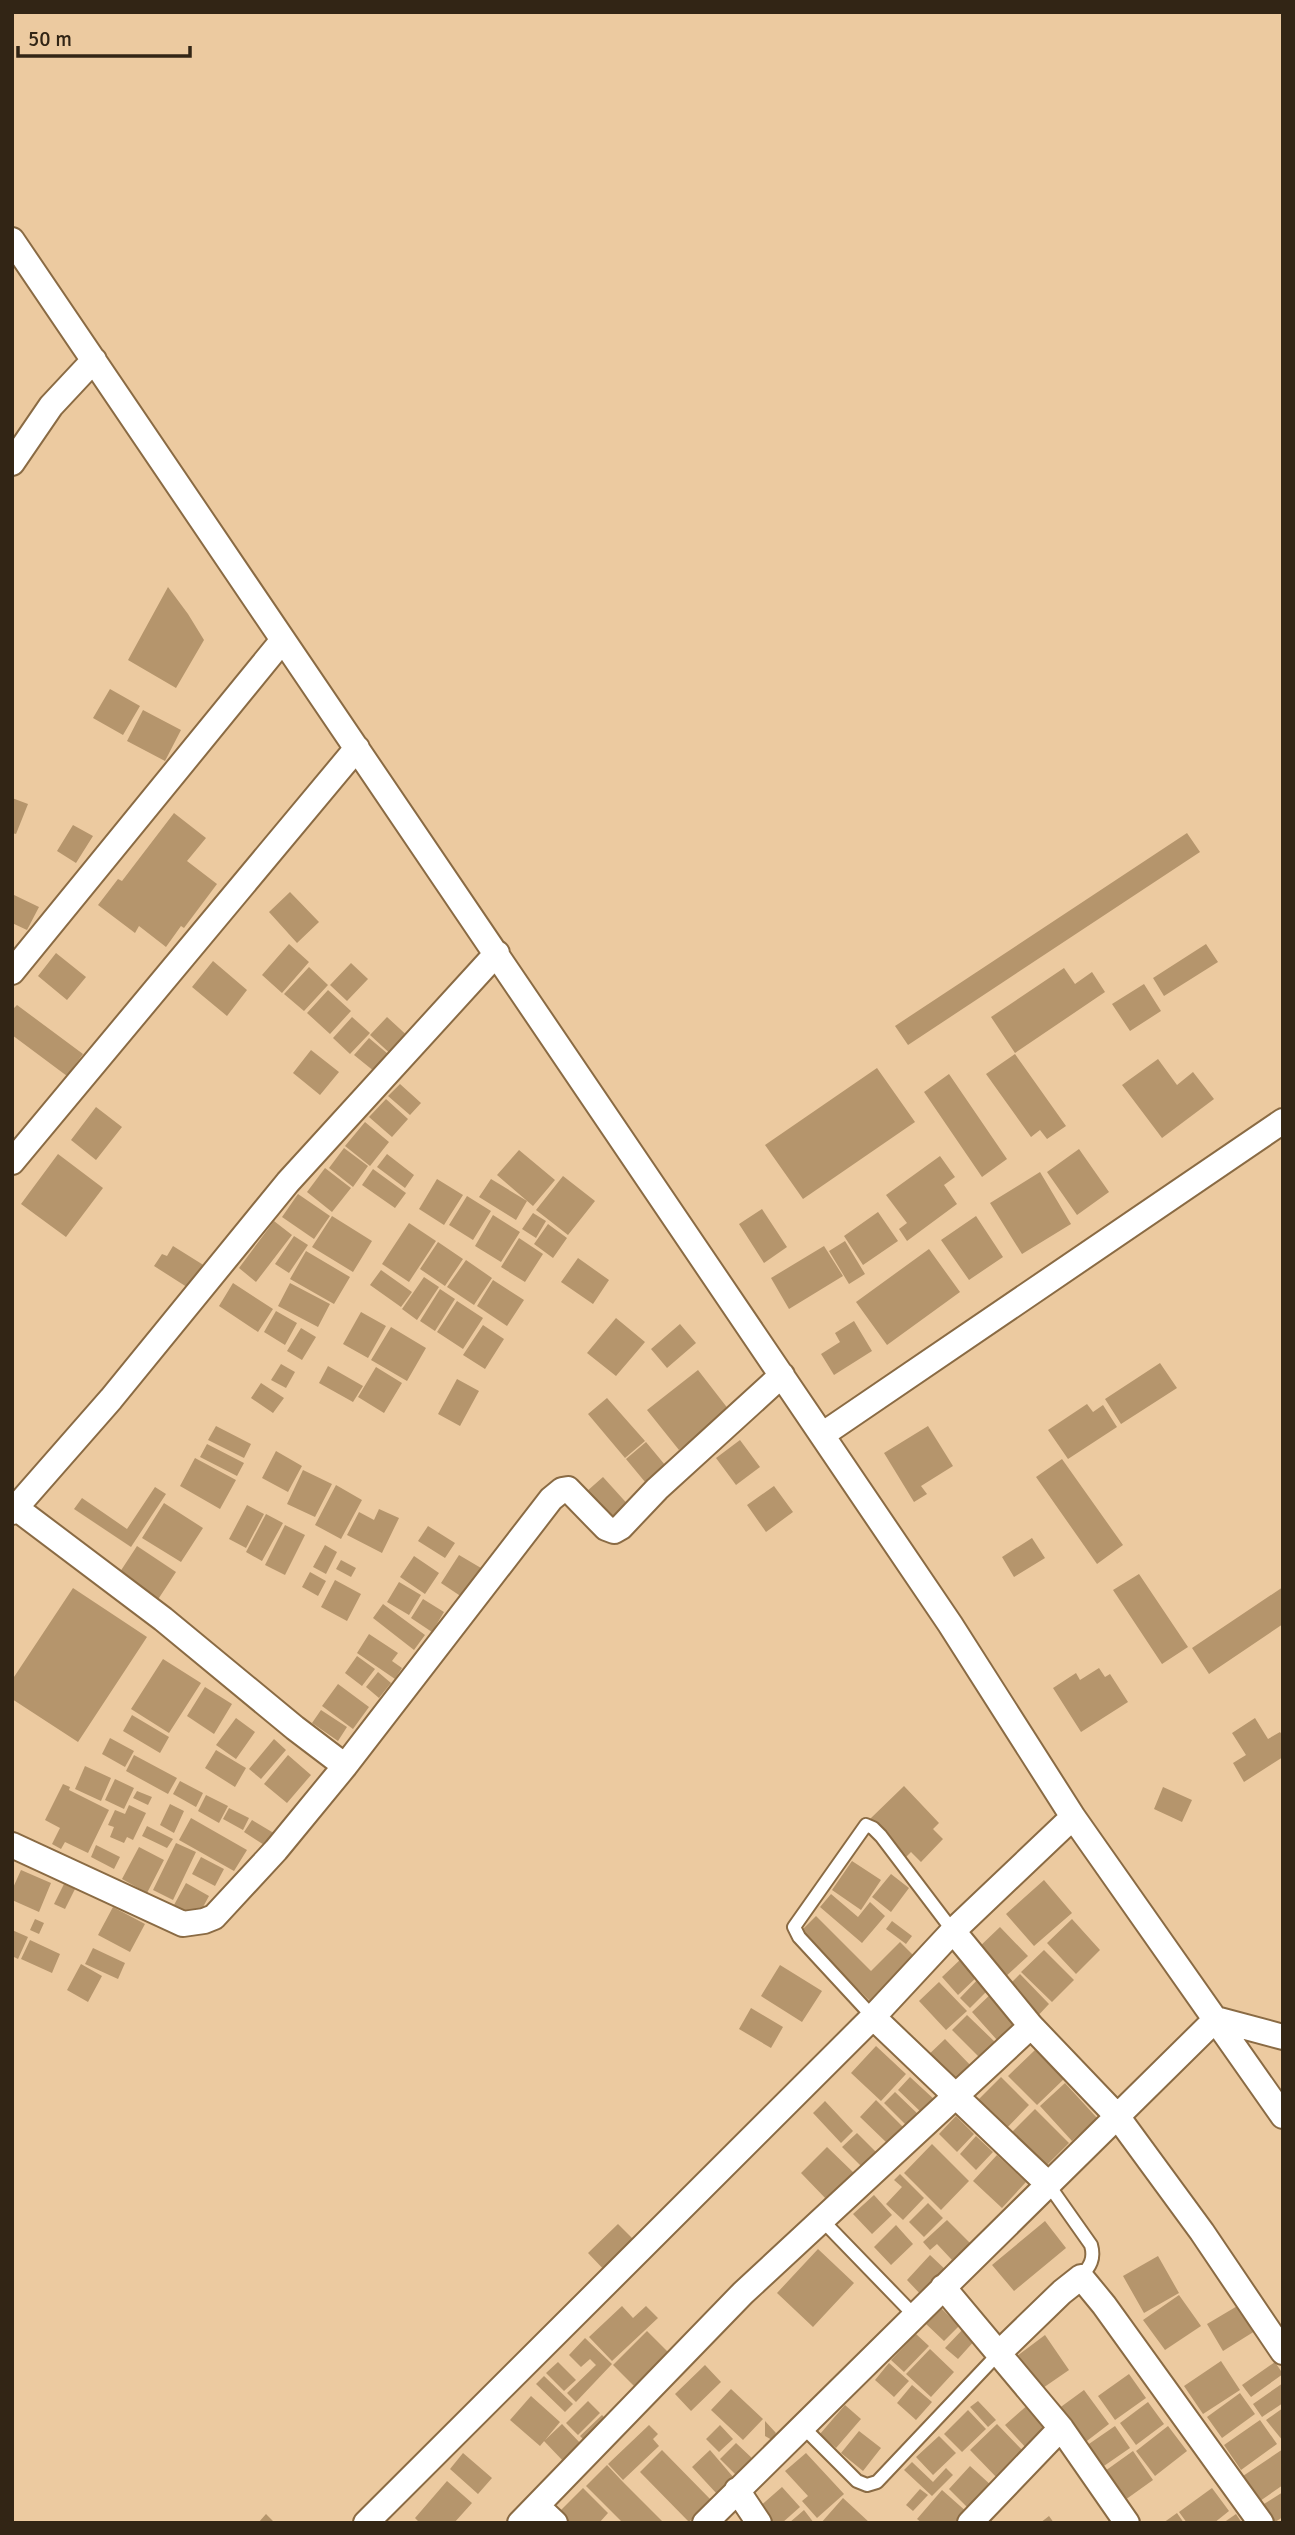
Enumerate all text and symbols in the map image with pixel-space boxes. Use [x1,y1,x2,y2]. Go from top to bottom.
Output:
scale bar [18,14,189,58]
text: 50 m [28,26,72,52]

